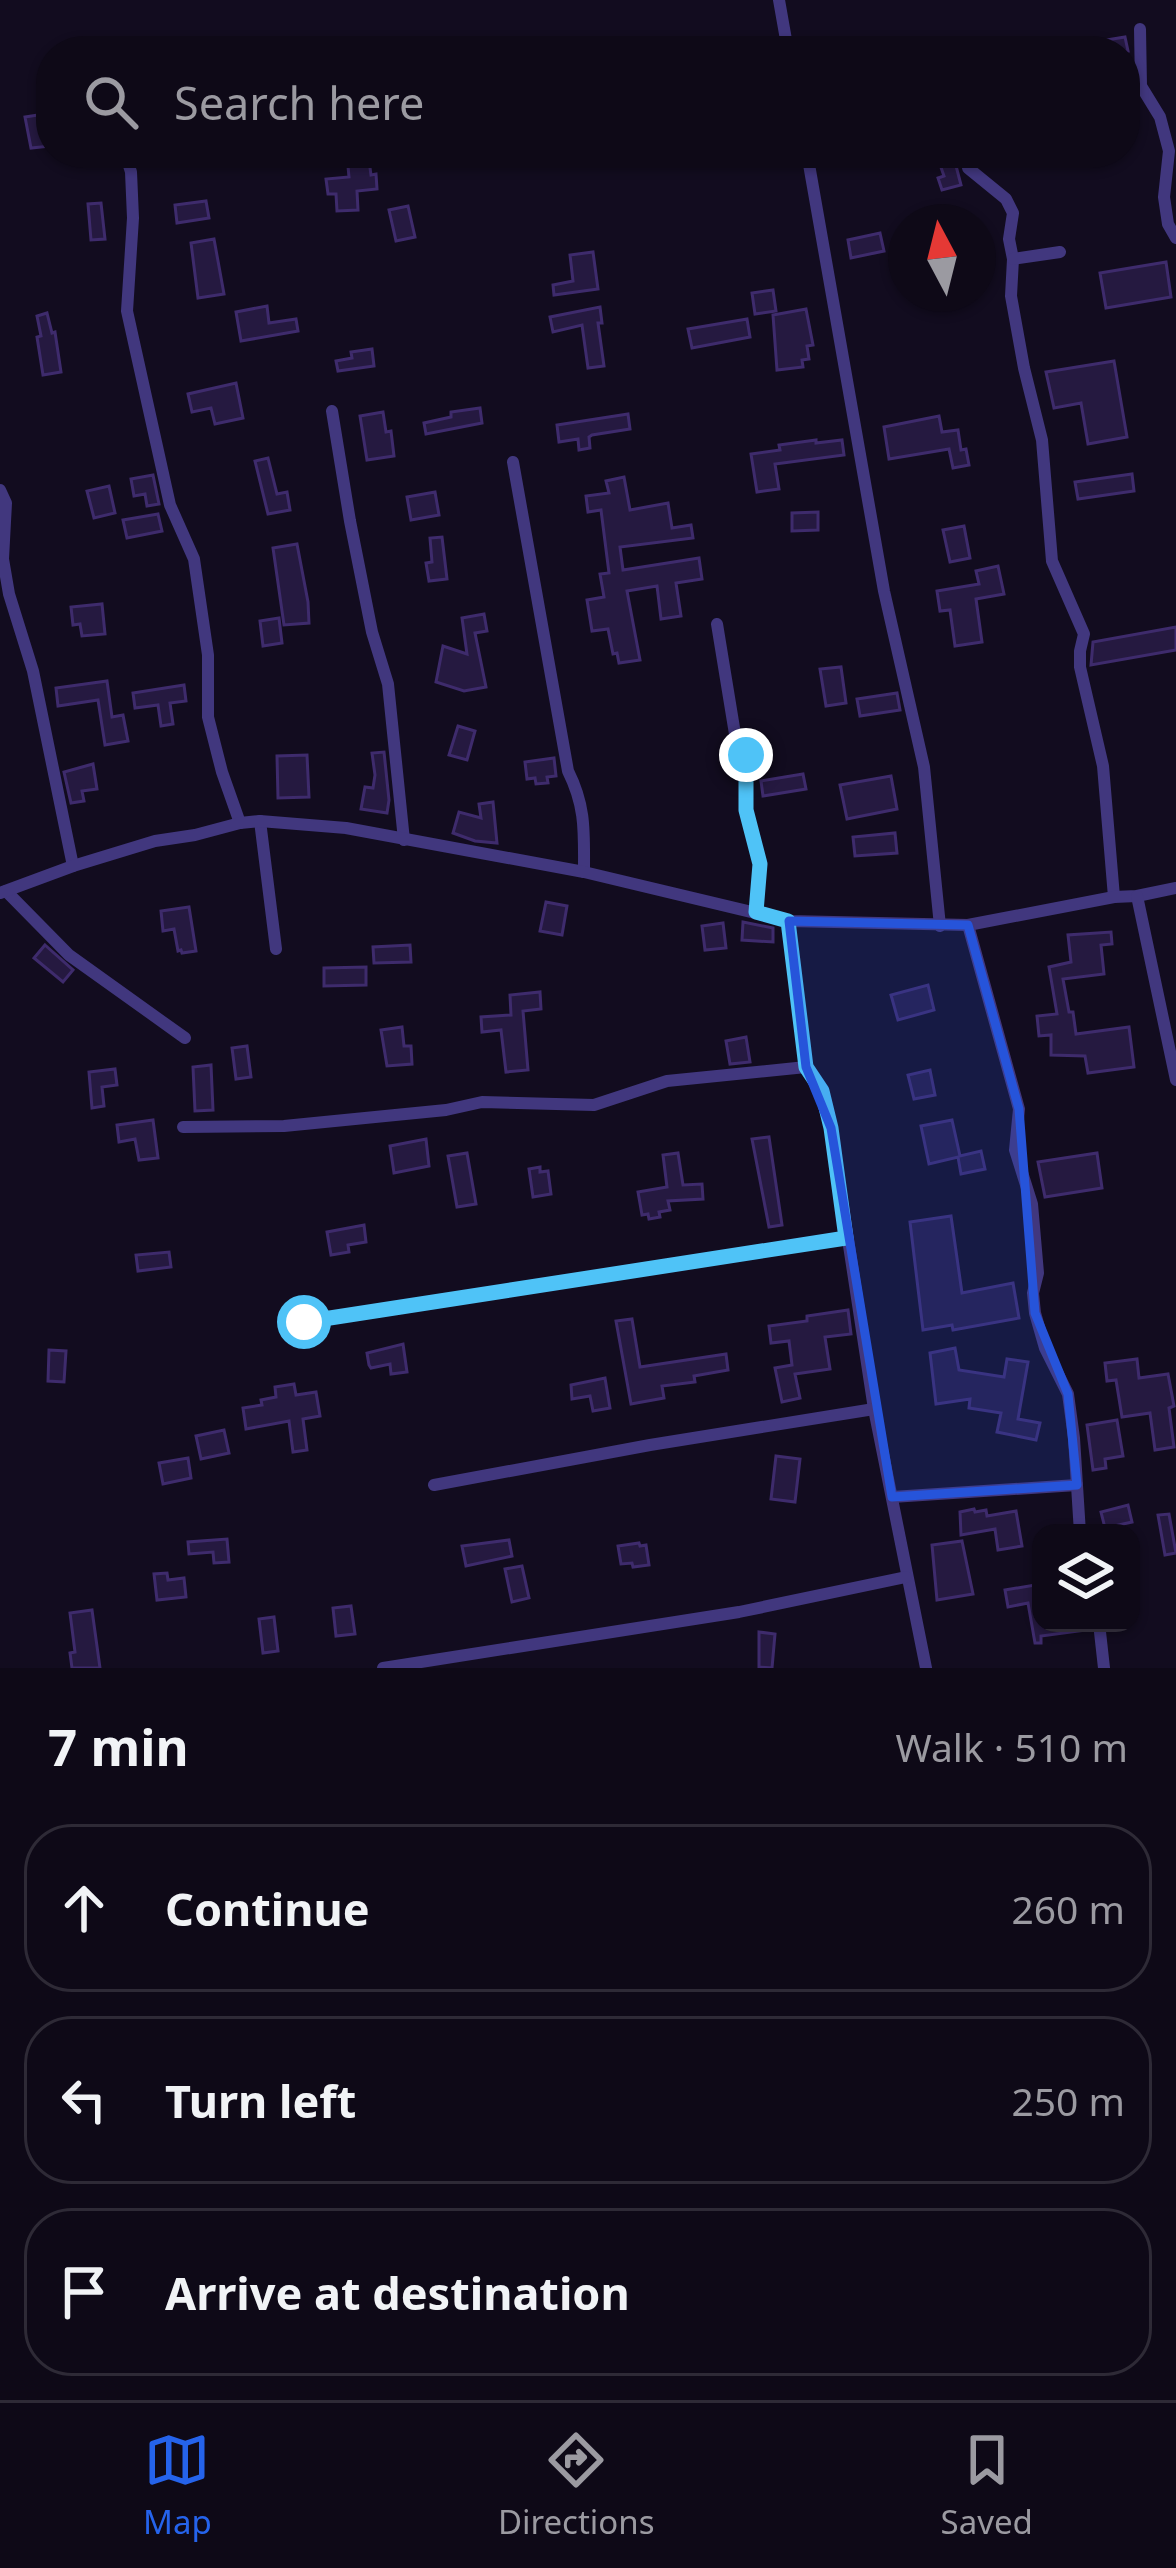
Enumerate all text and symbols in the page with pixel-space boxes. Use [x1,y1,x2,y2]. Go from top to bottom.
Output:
search box [36,36,1140,168]
icon: search [78,69,144,135]
text: Search here [174,72,424,133]
north arrow [888,204,996,312]
route end [719,728,773,782]
route start [277,1295,331,1349]
map controls [1032,1524,1140,1632]
button: layers [1032,1524,1140,1632]
text: 7 min [48,1711,189,1781]
text: Walk · 510 m [895,1720,1128,1773]
icon: ahead [51,1875,117,1941]
text: Continue [165,1878,370,1939]
text: 260 m [1011,1882,1125,1935]
icon: left [51,2067,117,2133]
text: Turn left [165,2070,356,2131]
text: 250 m [1011,2074,1125,2127]
icon: arrive [51,2259,117,2325]
text: Arrive at destination [165,2262,630,2323]
tab: Map [143,2427,212,2544]
tab: Directions [498,2427,655,2544]
tab: Saved [941,2427,1033,2544]

